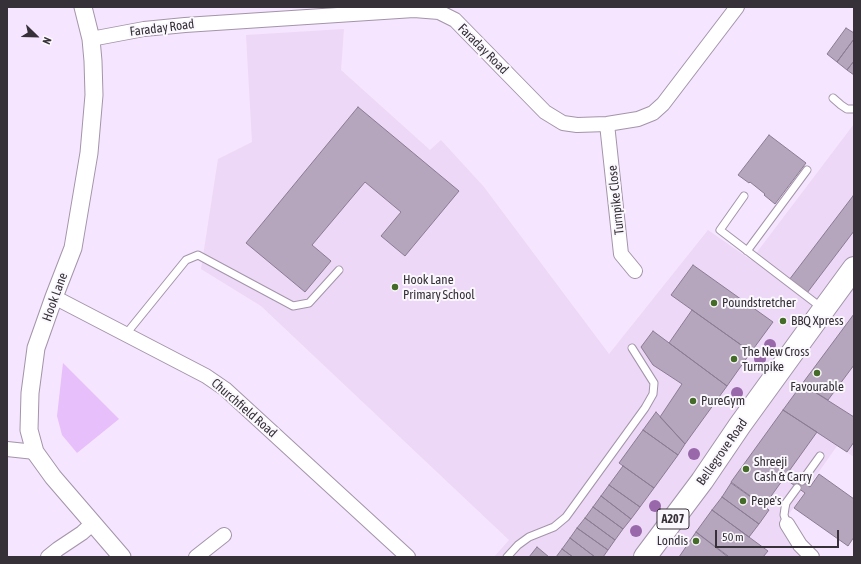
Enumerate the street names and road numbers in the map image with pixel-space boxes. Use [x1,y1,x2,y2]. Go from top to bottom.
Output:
street label: Faraday Road [129,16,195,40]
street label: Faraday Road [455,21,511,77]
street label: Turnpike Close [605,165,627,235]
street label: Hook Lane [39,271,71,323]
street label: Churchfield Road [208,375,280,441]
street label: Bellegrove Road [693,416,751,488]
road number: A207 [657,509,689,529]

